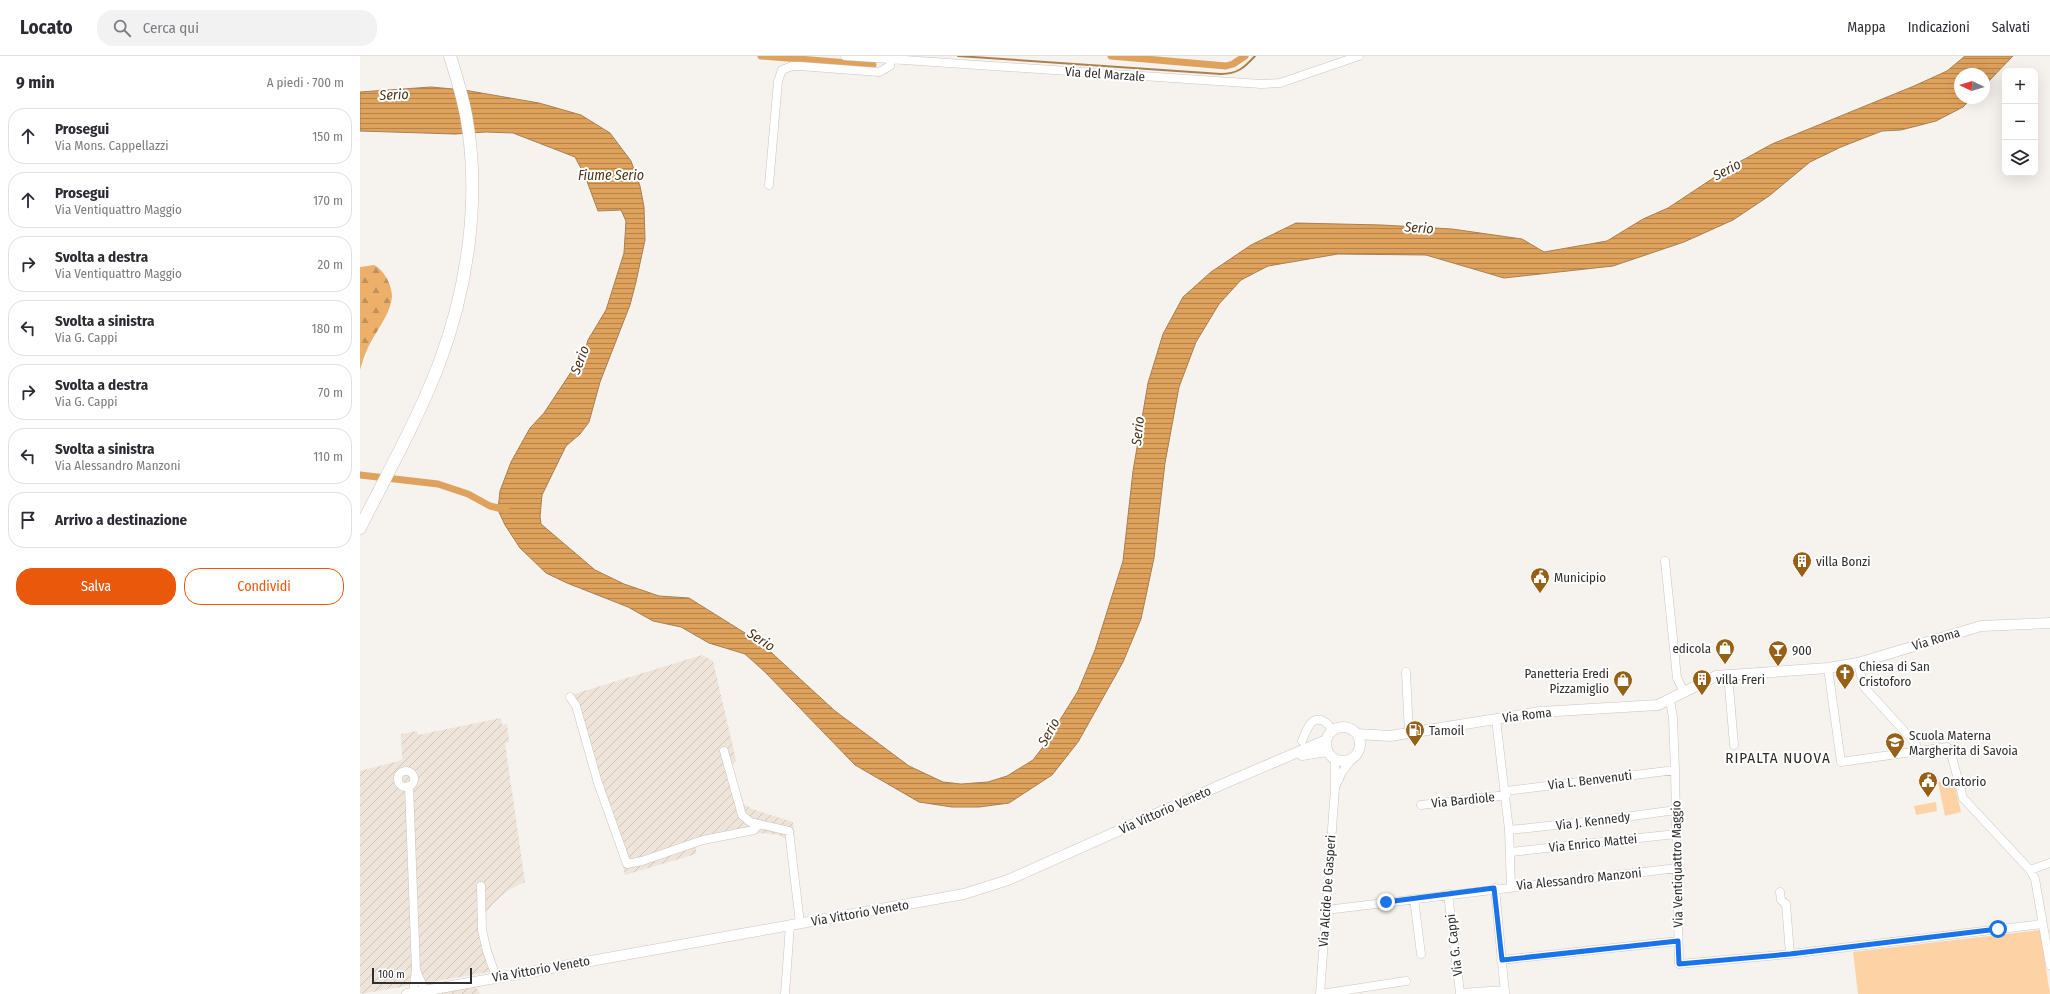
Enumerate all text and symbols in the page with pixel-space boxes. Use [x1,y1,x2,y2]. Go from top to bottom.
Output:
search box [97,10,377,46]
text: Locato [20,16,73,39]
icon: search [111,17,133,39]
text: Cerca qui [143,19,199,37]
text: Mappa [1847,19,1886,36]
text: Indicazioni [1908,19,1970,36]
text: Salvati [1992,19,2030,36]
street label: Via del Marzale [1064,64,1146,84]
north arrow [1954,68,1990,104]
map controls [2002,68,2038,176]
button: + [2002,68,2038,104]
text: 9 min [16,72,55,93]
text: A piedi · 700 m [267,75,344,90]
water label: Serio [378,86,409,104]
button: − [2002,104,2038,140]
text: Prosegui [55,120,109,138]
icon: ahead [17,125,39,147]
text: 150 m [312,129,343,144]
text: Via Mons. Cappellazzi [55,138,168,153]
button: layers [2002,140,2038,176]
water label: Serio [1709,156,1744,185]
water label: Fiume Serio [578,167,644,184]
text: Prosegui [55,184,109,202]
icon: ahead [17,189,39,211]
text: 170 m [313,193,343,208]
text: Via Ventiquattro Maggio [55,202,182,217]
water label: Serio [1403,218,1434,237]
text: Svolta a destra [55,248,148,266]
icon: right [17,253,39,275]
text: 20 m [317,257,343,272]
text: Via Ventiquattro Maggio [55,266,182,281]
text: Svolta a sinistra [55,312,155,330]
icon: left [17,317,39,339]
text: 180 m [312,321,343,336]
text: Via G. Cappi [55,330,118,345]
water label: Serio [566,343,593,378]
text: Svolta a destra [55,376,148,394]
icon: right [17,381,39,403]
text: 70 m [318,385,343,400]
text: Via G. Cappi [55,394,118,409]
water label: Serio [1128,416,1148,447]
text: Svolta a sinistra [55,440,155,458]
icon: left [17,445,39,467]
text: 110 m [313,449,343,464]
text: Via Alessandro Manzoni [55,458,181,473]
icon: arrive [17,509,39,531]
text: Arrivo a destinazione [55,511,187,529]
building icon: villa Bonzi [1791,550,1813,578]
place label: villa Bonzi [1816,554,1871,569]
public building icon: Municipio [1529,566,1551,594]
button: Salva [16,568,176,605]
button: Condividi [184,568,344,605]
place label: Municipio [1554,570,1606,585]
water label: Serio [743,624,778,655]
street label: Via Roma [1910,625,1962,653]
shop icon: edicola [1714,637,1736,665]
bar icon: 900 [1767,639,1789,667]
place label: edicola [1672,641,1711,656]
place label: 900 [1792,643,1812,658]
place label: Chiesa di San Cristoforo [1859,659,1930,689]
church icon: Chiesa di San Cristoforo [1834,662,1856,690]
place label: Panetteria Eredi Pizzamiglio [1524,666,1609,696]
building icon: villa Freri [1691,668,1713,696]
shop icon: Panetteria Eredi Pizzamiglio [1612,669,1634,697]
place label: villa Freri [1716,672,1765,687]
street label: Via Roma [1502,705,1552,725]
water label: Serio [1034,715,1064,750]
fuel station icon: Tamoil [1404,719,1426,747]
place label: Tamoil [1429,723,1465,738]
place label: Scuola Materna Margherita di Savoia [1909,728,2018,758]
school or university icon: Scuola Materna Margherita di Savoia [1884,731,1906,759]
district label: RIPALTA NUOVA [1725,749,1831,767]
street label: Via L. Benvenuti [1547,767,1633,793]
public building icon: Oratorio [1917,770,1939,798]
place label: Oratorio [1942,774,1986,789]
street label: Via Vittorio Veneto [1117,783,1213,837]
street label: Via Bardiole [1430,789,1496,811]
street label: Via Ventiquattro Maggio [1668,800,1686,928]
street label: Via J. Kennedy [1555,809,1631,833]
street label: Via Enrico Mattei [1548,831,1638,855]
street label: Via Alcide De Gasperi [1316,834,1338,948]
street label: Via Alessandro Manzoni [1516,865,1642,893]
route end [1377,893,1395,911]
street label: Via Vittorio Veneto [810,897,910,929]
street label: Via G. Cappi [1443,913,1465,977]
route start [1989,920,2007,938]
street label: Via Vittorio Veneto [491,953,591,985]
scale bar [372,966,472,985]
text: 100 m [378,968,405,981]

